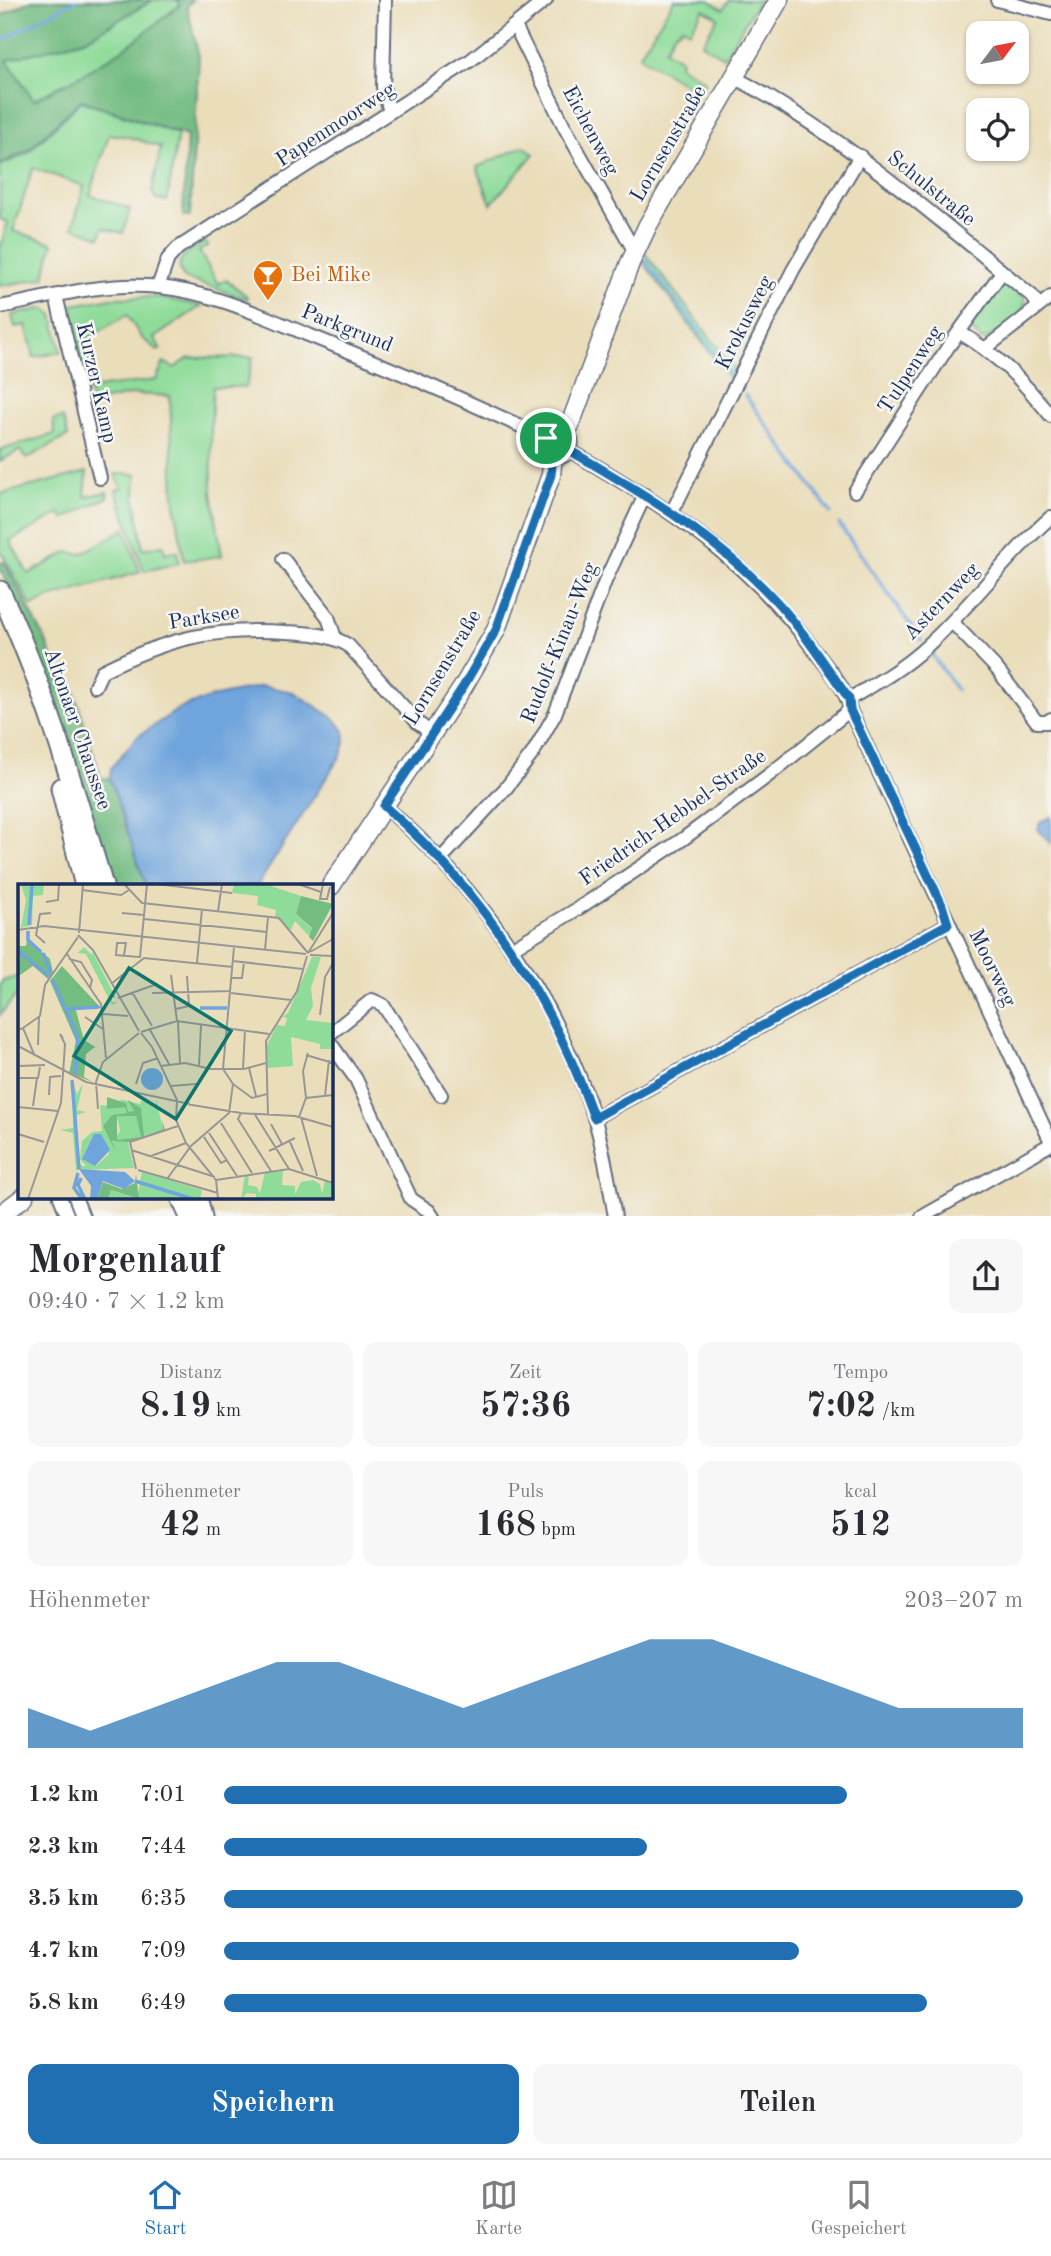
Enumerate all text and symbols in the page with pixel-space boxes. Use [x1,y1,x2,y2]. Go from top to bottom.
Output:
north arrow [966,21,1029,84]
map controls [966,21,1029,161]
street label: Papenmoorweg [272,78,400,171]
street label: Lornsenstraße [627,82,711,206]
street label: Eichenweg [558,83,623,180]
button: locate [966,98,1029,161]
street label: Schulstraße [883,147,979,231]
bar icon: Bei Mike [251,258,285,302]
place label: Bei Mike [291,265,371,286]
street label: Krokusweg [712,272,778,373]
street label: Parkgrund [298,301,396,357]
street label: Kurzer Kamp [72,321,120,445]
street label: Tulpenweg [875,322,947,418]
pin [516,408,576,468]
icon: arrive [527,419,565,457]
street label: Rudolf-Kinau-Weg [518,559,602,727]
street label: Asternweg [900,559,984,645]
street label: Parksee [167,602,241,634]
street label: Lornsenstraße [400,607,486,729]
street label: Altonaer Chaussee [39,645,115,813]
street label: Friedrich-Hebbel-Straße [576,746,770,890]
inset map [18,884,332,1199]
street label: Moorweg [964,926,1020,1011]
button: share [949,1239,1023,1313]
text: Morgenlauf [28,1243,223,1281]
text: 09:40 · 7 × 1.2 km [28,1290,225,1313]
text: Distanz [159,1364,222,1383]
text: Zeit [509,1364,542,1383]
text: Tempo [833,1364,888,1383]
text: 8.19 [140,1389,211,1424]
text: 57:36 [480,1389,571,1424]
text: 7:02 [806,1389,876,1424]
text: km [211,1402,241,1421]
text: /km [876,1402,915,1421]
text: Höhenmeter [140,1483,241,1502]
text: Puls [507,1483,544,1502]
text: kcal [844,1483,877,1502]
text: 42 [160,1508,201,1543]
text: 168 [475,1508,536,1543]
text: 512 [830,1508,891,1543]
text: m [201,1521,221,1540]
text: bpm [536,1521,576,1540]
text: Höhenmeter [28,1589,150,1612]
text: 203–207 m [904,1589,1023,1612]
text: 1.2 km [28,1783,99,1806]
text: 7:01 [140,1783,186,1806]
text: 2.3 km [28,1835,99,1858]
text: 7:44 [140,1835,186,1858]
text: 3.5 km [28,1887,99,1910]
text: 6:35 [140,1887,186,1910]
text: 4.7 km [28,1939,99,1962]
text: 7:09 [140,1939,186,1962]
text: 5.8 km [28,1991,99,2014]
text: 6:49 [140,1991,186,2014]
button: Speichern [28,2064,519,2144]
button: Teilen [533,2064,1023,2144]
tab: Start [144,2176,187,2241]
tab: Karte [475,2176,522,2241]
tab: Gespeichert [811,2176,907,2241]

